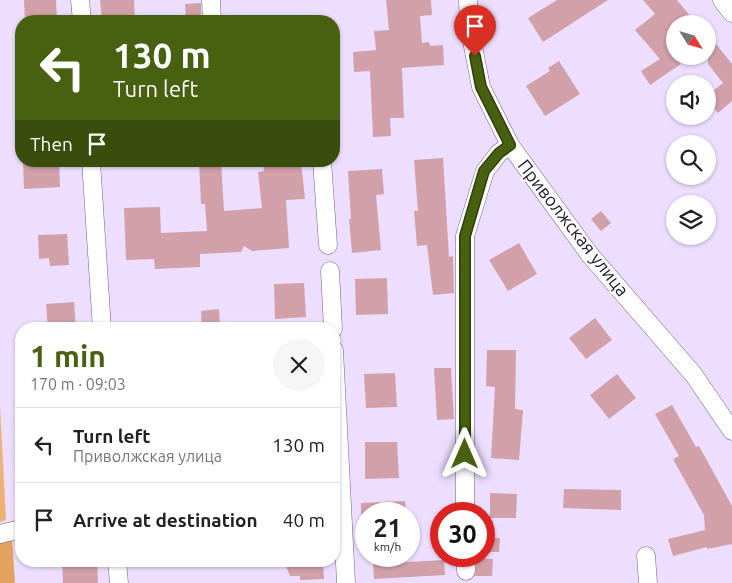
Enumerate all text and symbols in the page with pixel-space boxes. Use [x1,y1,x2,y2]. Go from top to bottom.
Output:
pin [454,5,496,56]
icon: arrive [461,12,489,40]
north arrow [666,15,716,65]
map controls [666,15,716,245]
icon: left [30,35,95,100]
text: 130 m [113,35,211,75]
button: sound [666,75,716,125]
text: Turn left [113,76,198,101]
icon: arrive [83,130,111,158]
text: Then [30,133,73,155]
button: search [666,135,716,185]
street label: Приволжская улица [514,155,633,300]
button: layers [666,195,716,245]
text: 1 min [30,339,106,373]
button: close [273,339,325,391]
text: 170 m · 09:03 [30,375,126,393]
text: Turn left [73,425,151,447]
position arrow [438,427,490,479]
icon: left [30,431,58,459]
text: 130 m [272,434,325,456]
text: Приволжская улица [73,447,222,465]
speed limit sign: 30 [430,502,495,567]
icon: arrive [30,506,58,534]
text: Arrive at destination [73,509,258,531]
text: 40 m [283,509,325,531]
text: 21 [373,514,402,542]
text: km/h [374,540,401,553]

